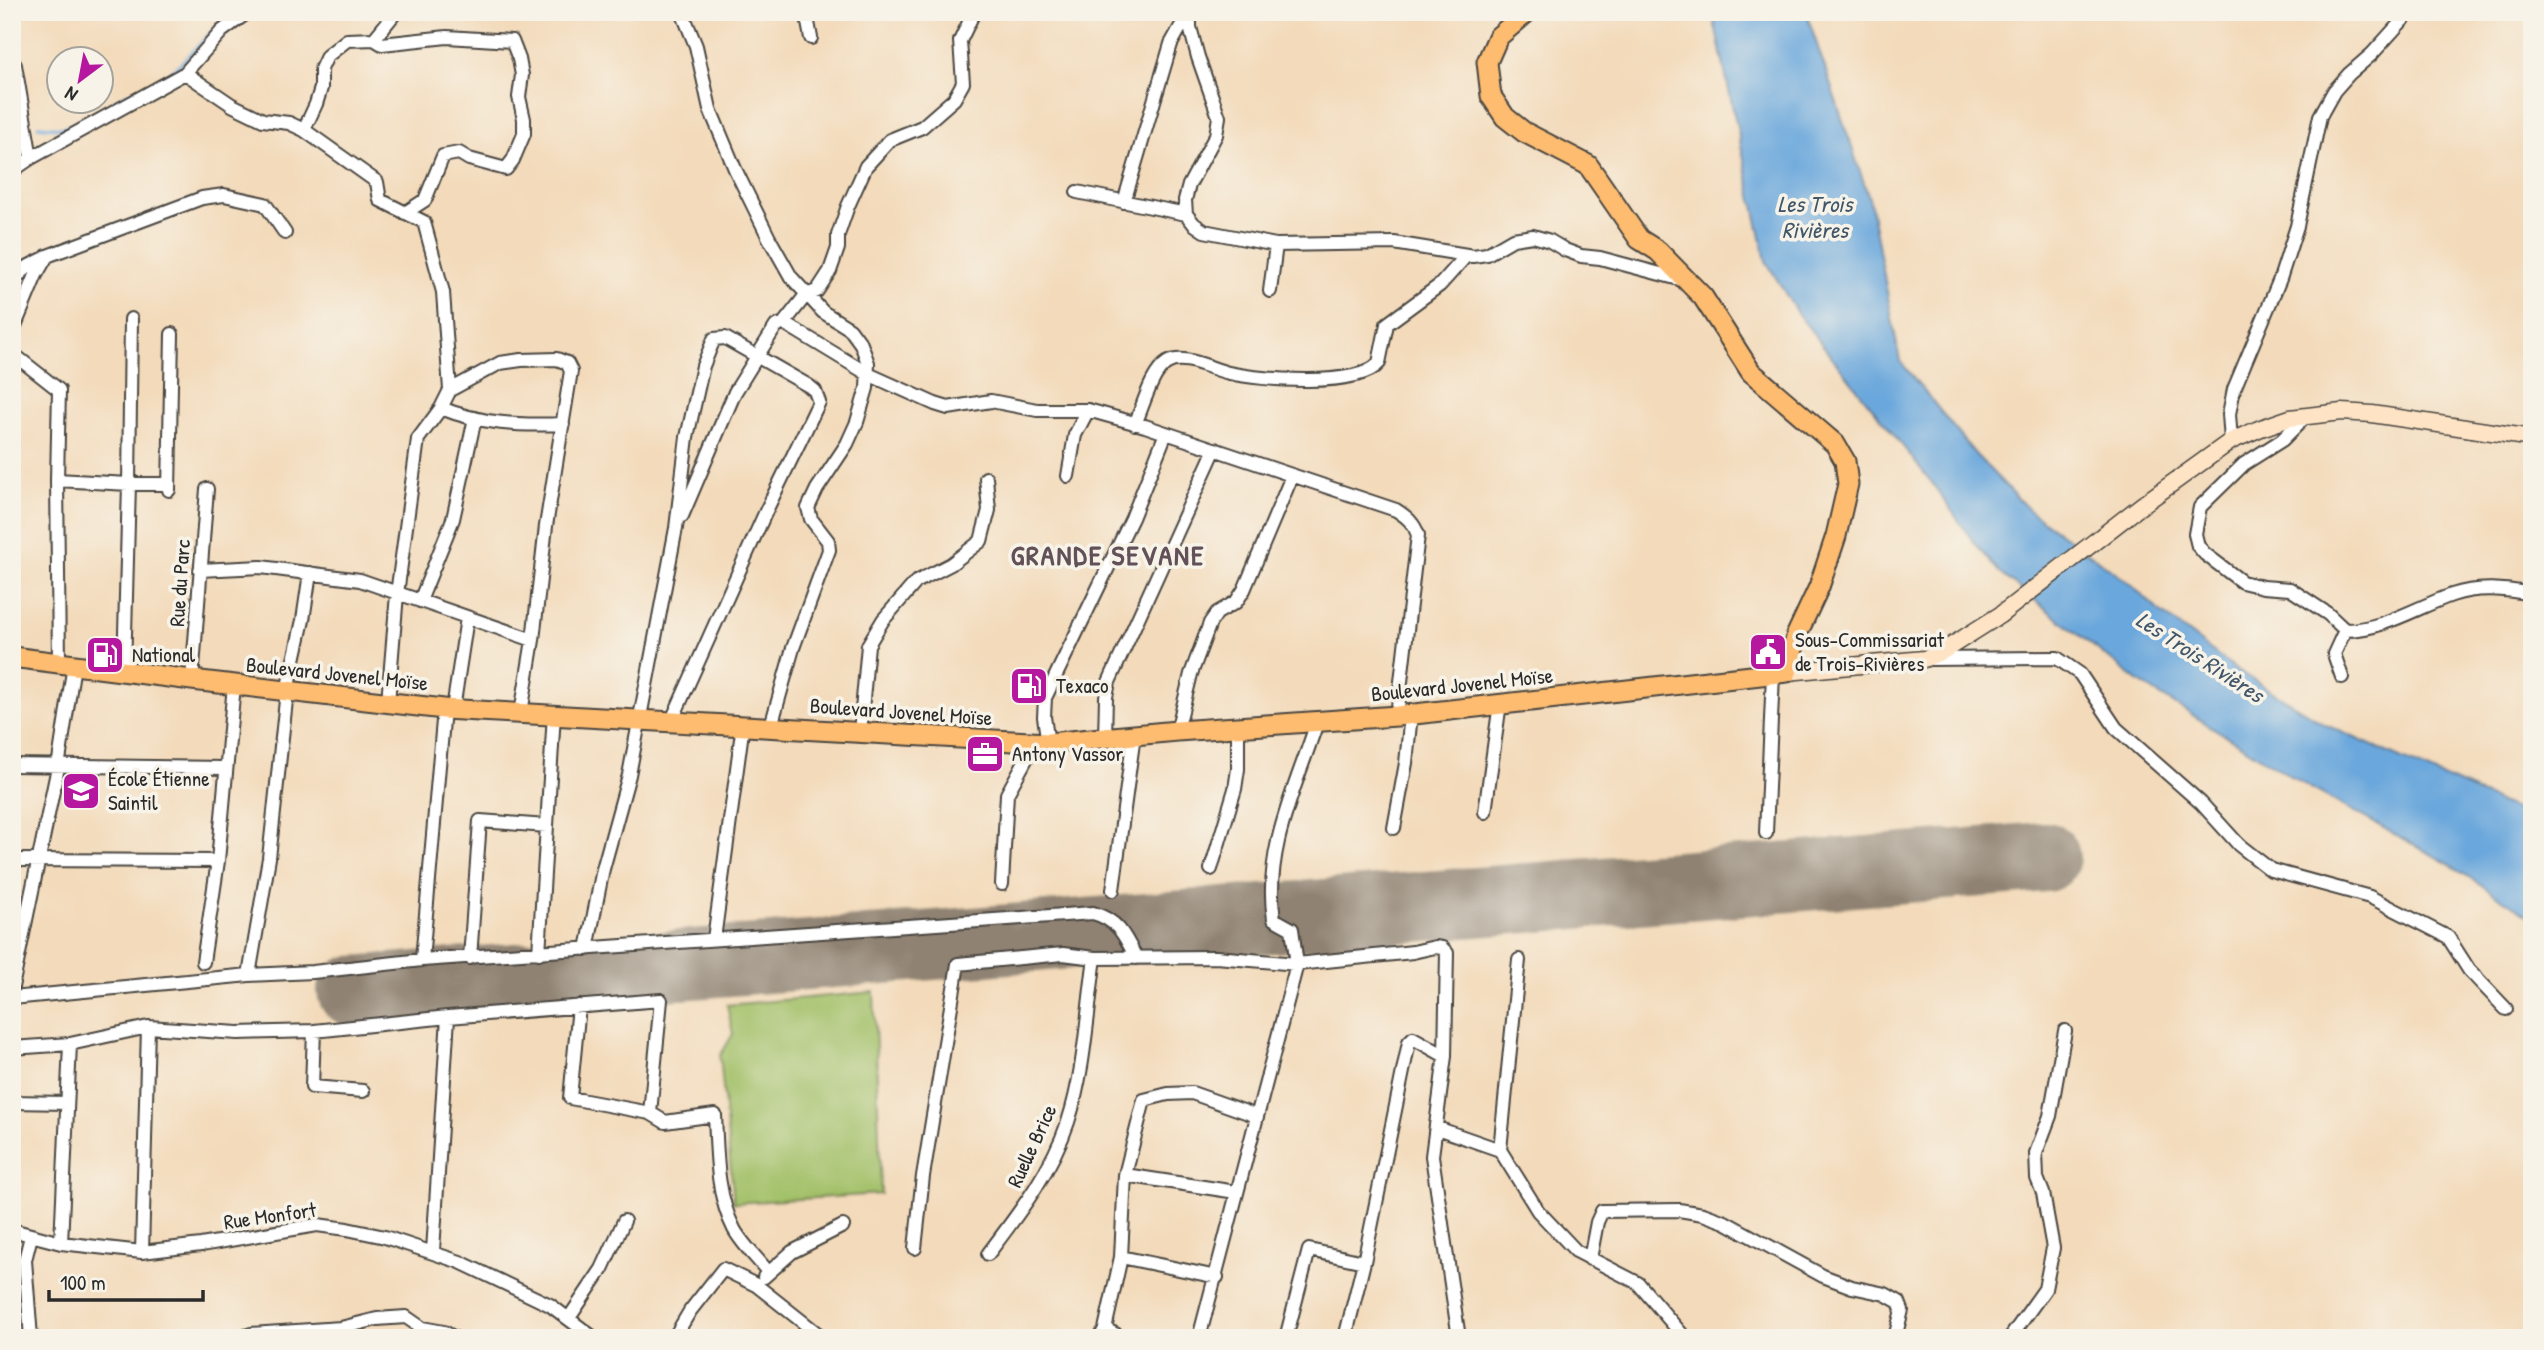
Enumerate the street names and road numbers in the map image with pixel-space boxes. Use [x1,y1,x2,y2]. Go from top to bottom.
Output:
street label: Rue du Parc [162,538,197,627]
street label: Boulevard Jovenel Moïse [245,650,429,697]
street label: Boulevard Jovenel Moïse [1370,661,1554,708]
street label: Boulevard Jovenel Moïse [809,691,993,732]
street label: Ruelle Brice [1000,1100,1063,1192]
street label: Rue Monfort [222,1195,319,1236]

